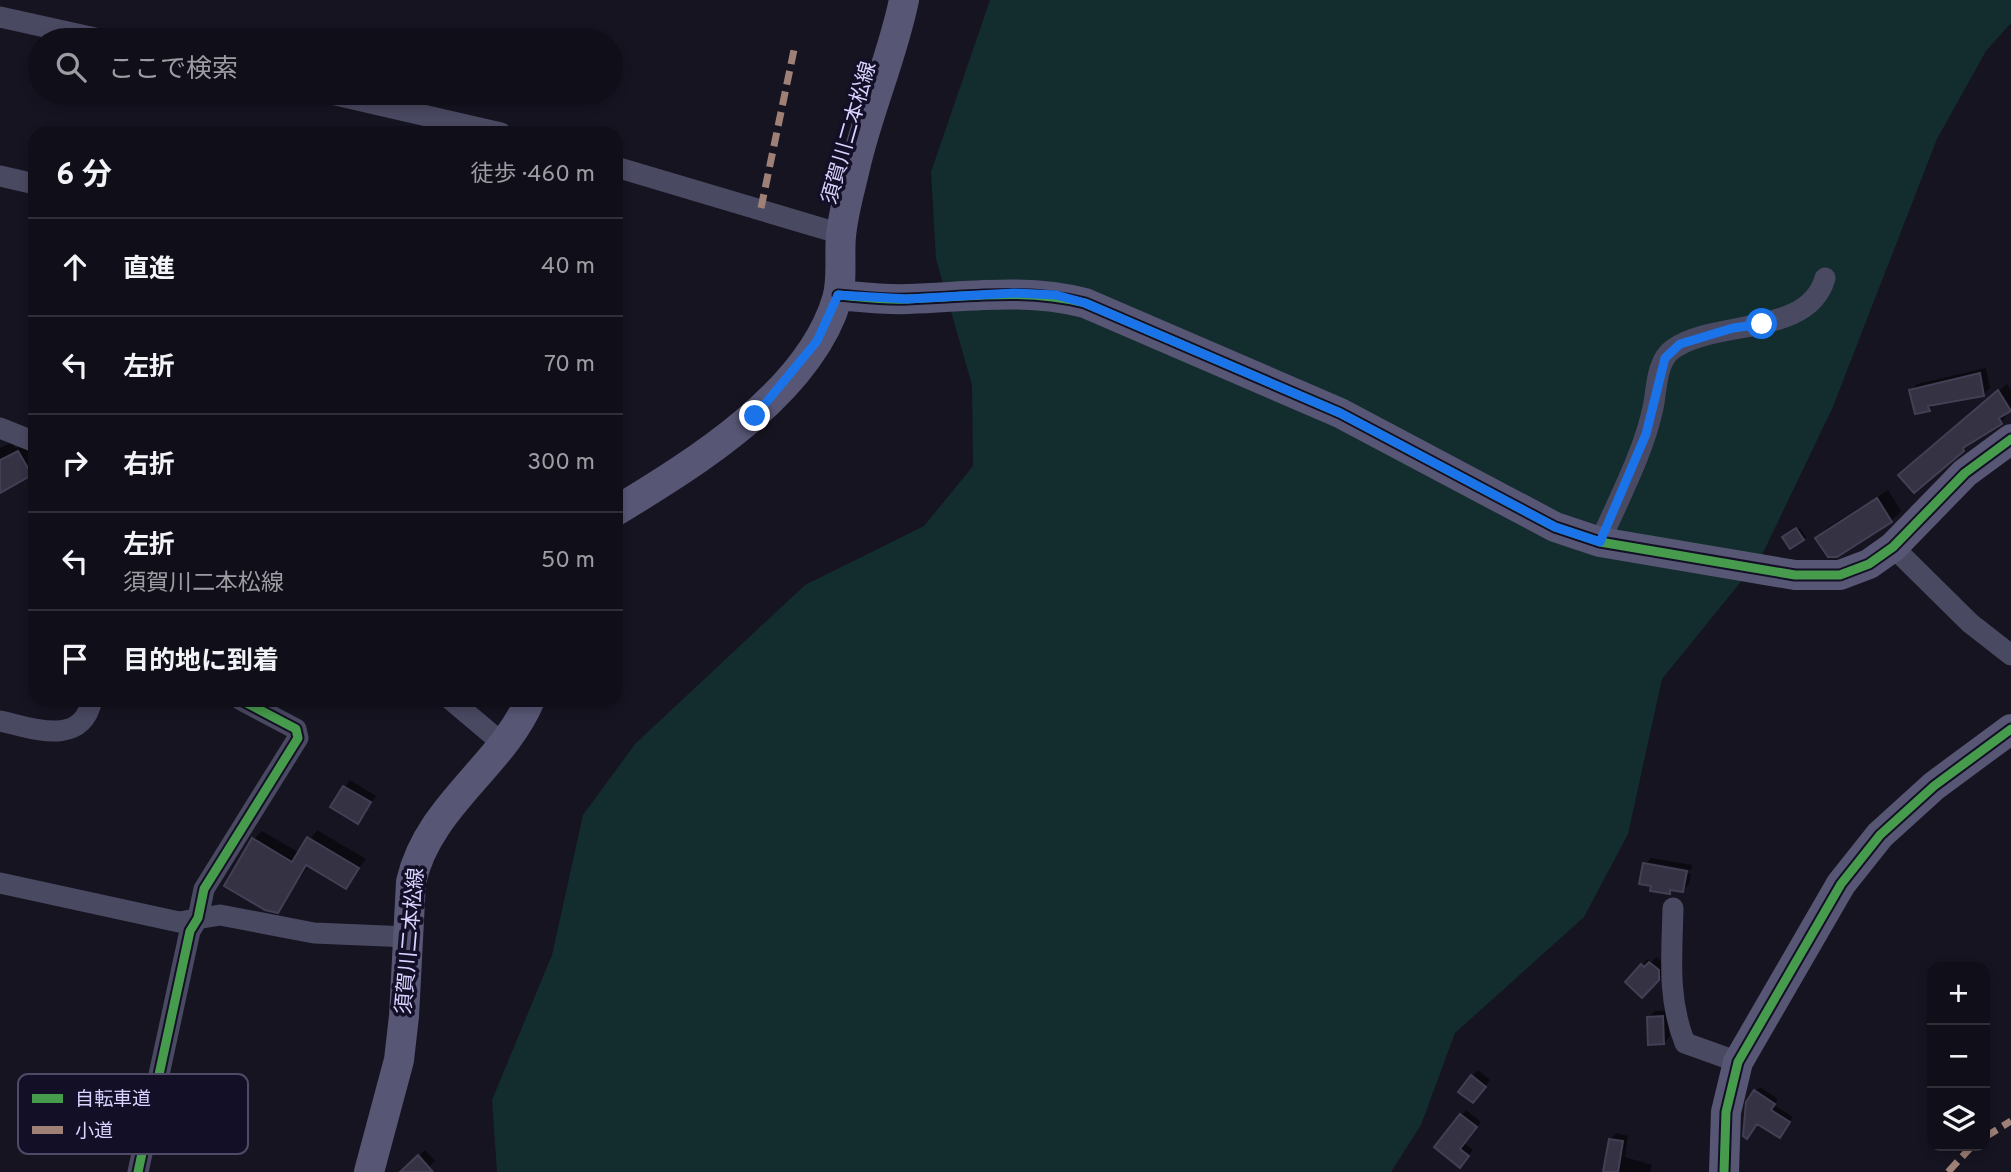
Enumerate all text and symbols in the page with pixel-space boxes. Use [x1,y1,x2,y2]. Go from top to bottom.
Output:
search box [28,28,623,105]
icon: search [52,48,90,86]
text: ここで検索 [108,54,238,87]
street label: 須賀川二本松線 [817,59,883,207]
text: 6 分 [56,158,112,195]
text: 徒歩 · 460 m [471,161,595,190]
icon: ahead [56,248,94,286]
text: 40 m [541,253,595,282]
text: 直進 [123,254,175,287]
route start [1746,308,1777,339]
icon: left [56,346,94,384]
text: 70 m [544,351,595,380]
text: 左折 [123,352,175,385]
route end [739,400,770,431]
icon: right [56,444,94,482]
text: 300 m [527,449,595,478]
text: 右折 [123,450,175,483]
text: 左折 [123,530,175,563]
icon: left [56,542,94,580]
text: 50 m [541,547,595,576]
text: 須賀川二本松線 [123,570,284,599]
icon: arrive [56,640,94,678]
text: 目的地に到着 [123,646,279,679]
street label: 須賀川二本松線 [391,867,431,1015]
map controls [1927,962,1990,1151]
button: + [1927,962,1990,1025]
button: − [1927,1025,1990,1088]
legend [18,1074,248,1154]
text: 自転車道 [75,1088,151,1112]
button: layers [1927,1088,1990,1151]
text: 小道 [75,1120,113,1144]

